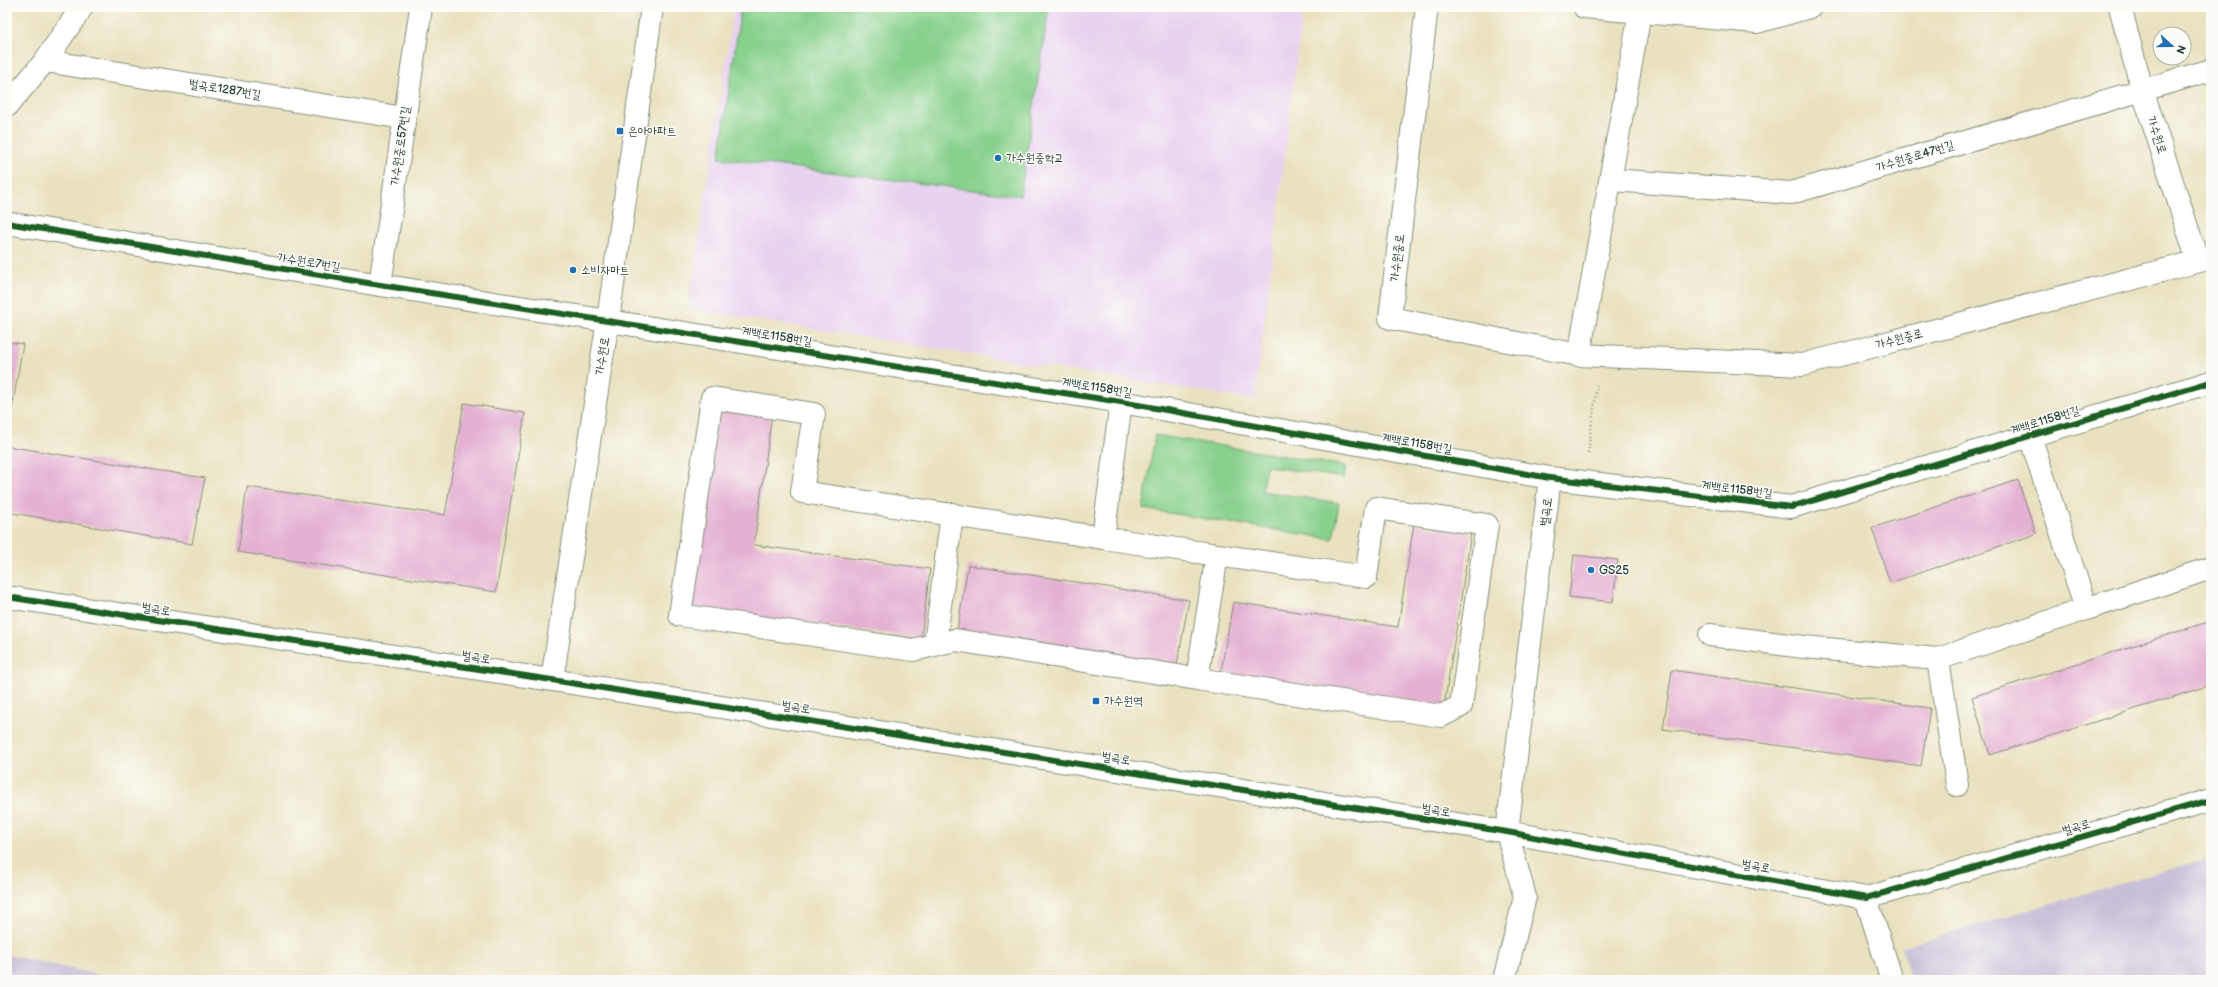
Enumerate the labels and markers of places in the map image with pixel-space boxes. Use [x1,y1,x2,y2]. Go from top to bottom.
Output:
place label: 은아아파트 [628,124,676,139]
marker: 은아아파트 [615,126,625,136]
place label: 가수원중학교 [1006,151,1064,166]
marker: 가수원중학교 [993,153,1003,163]
place label: 소비자마트 [581,263,629,278]
marker: 소비자마트 [568,265,578,275]
place label: GS25 [1599,563,1629,578]
marker: GS25 [1586,565,1596,575]
place label: 가수원역 [1104,694,1143,709]
marker: 가수원역 [1091,696,1101,706]

